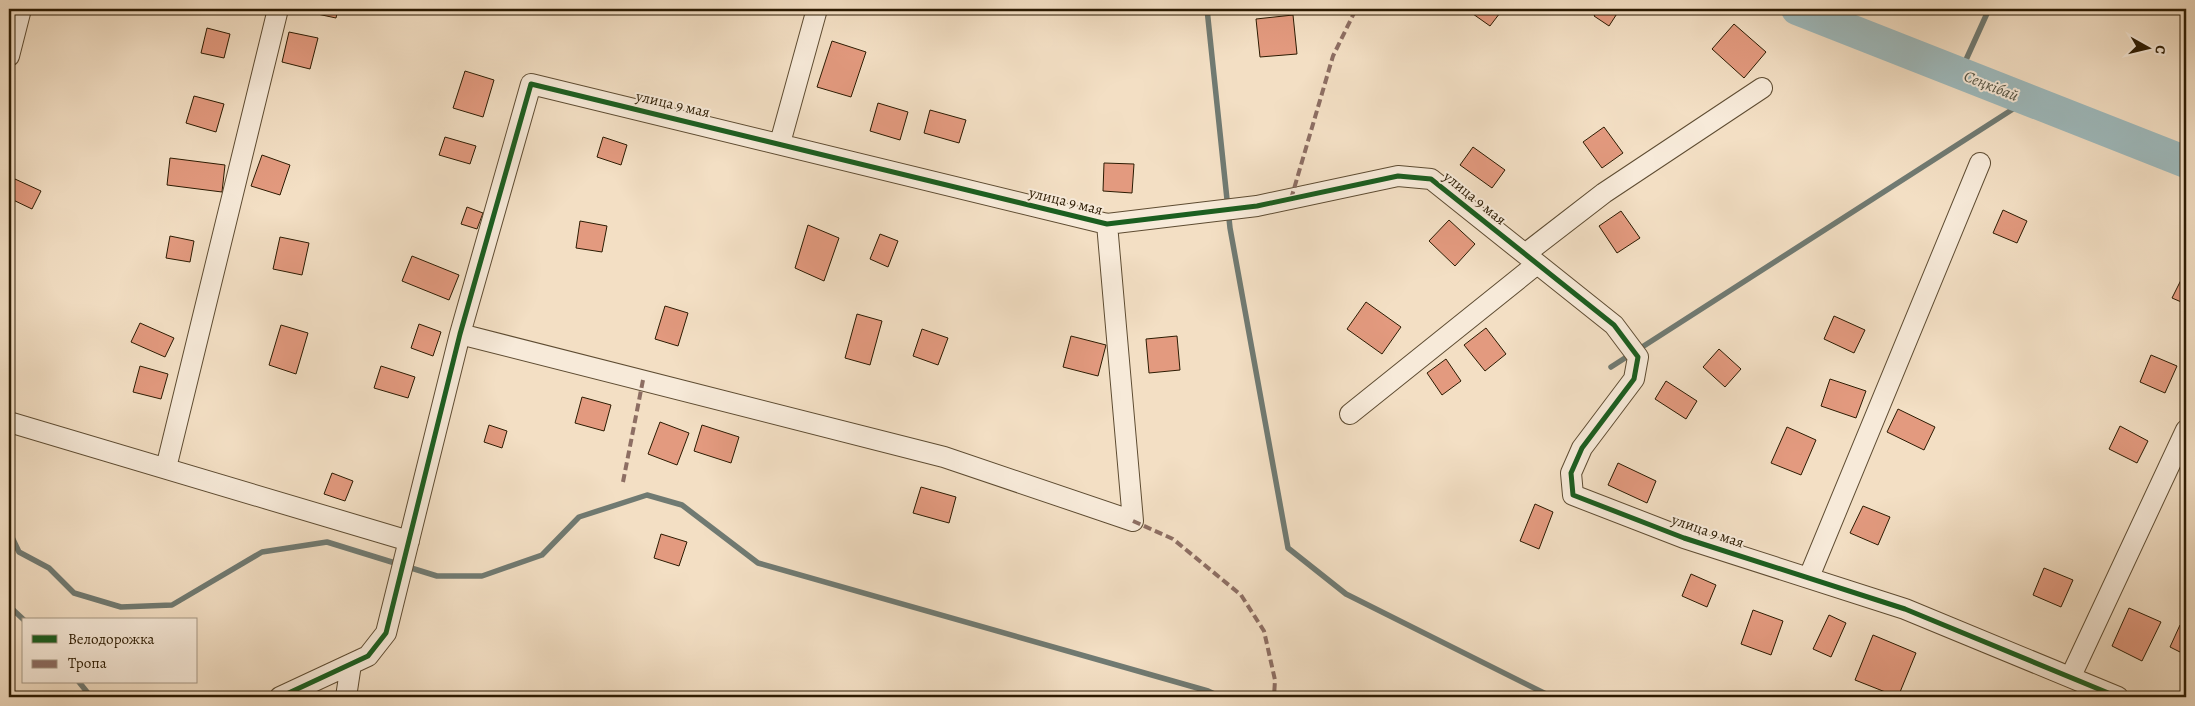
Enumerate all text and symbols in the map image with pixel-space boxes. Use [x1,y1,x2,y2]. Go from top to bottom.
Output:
north arrow [2122,22,2172,72]
text: С [2150,44,2170,56]
water label: Сеңкібай [1960,65,2022,107]
street label: улица 9 мая [633,86,712,122]
street label: улица 9 мая [1439,166,1511,229]
street label: улица 9 мая [1026,182,1105,220]
street label: улица 9 мая [1668,509,1747,553]
legend [22,618,198,684]
text: Велодорожка [68,629,155,649]
text: Тропа [68,653,107,673]

